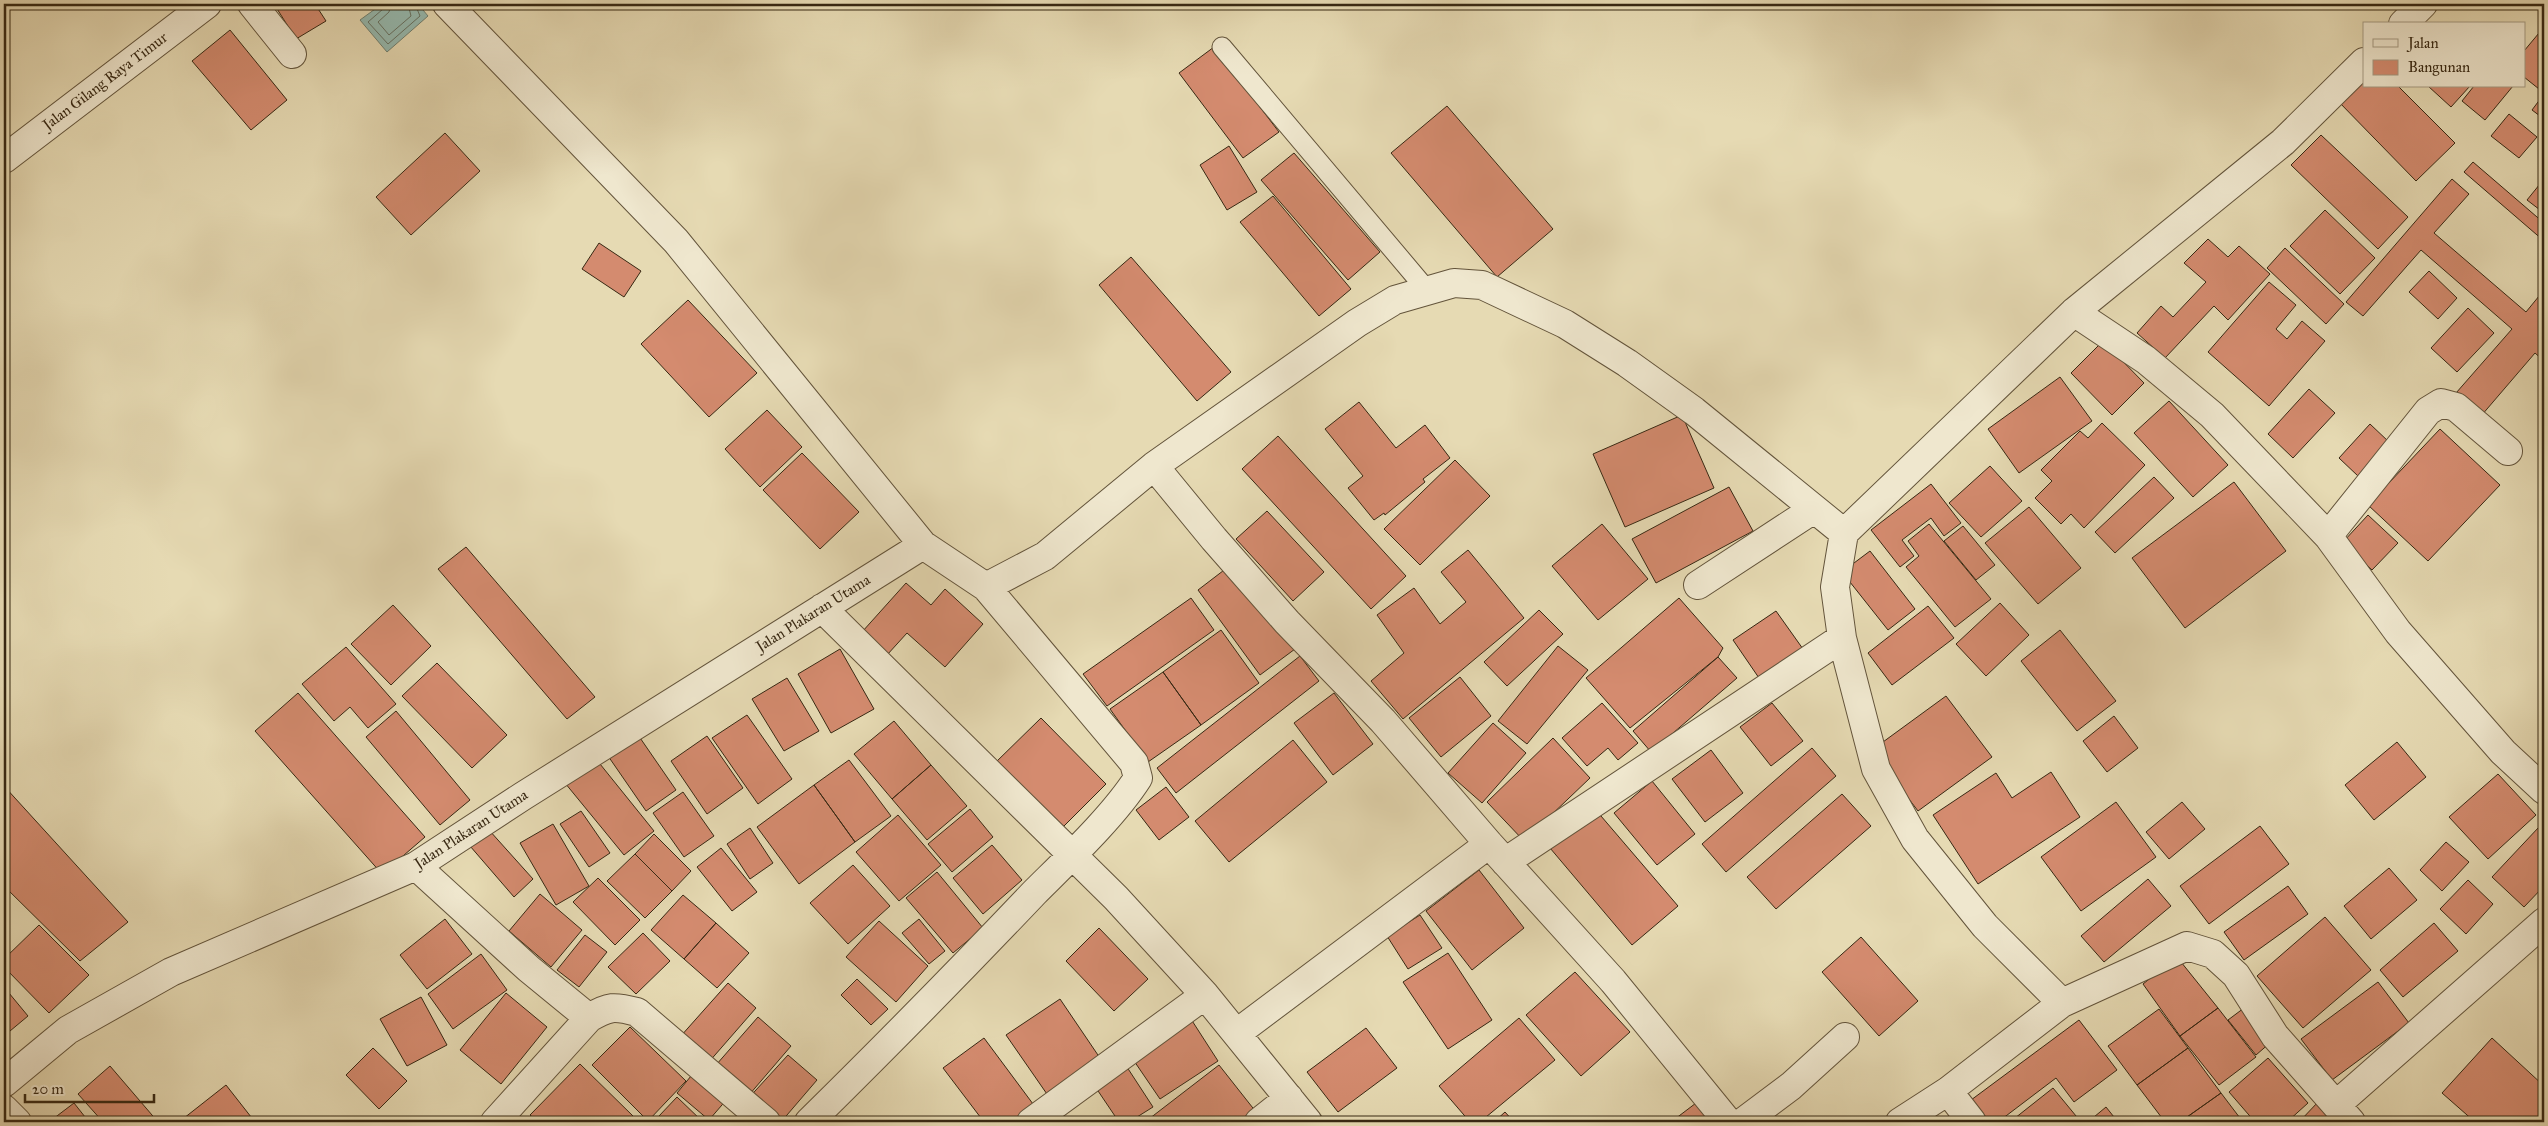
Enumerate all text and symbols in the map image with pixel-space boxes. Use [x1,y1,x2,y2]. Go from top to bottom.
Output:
legend [2363,22,2526,88]
street label: Jalan Gilang Raya Timur [38,28,172,136]
text: Jalan [2406,34,2439,53]
text: Bangunan [2408,58,2470,76]
street label: Jalan Plakaran Utama [751,570,875,657]
street label: Jalan Plakaran Utama [409,785,532,874]
scale bar [25,1071,154,1103]
text: 20 m [32,1080,64,1098]

